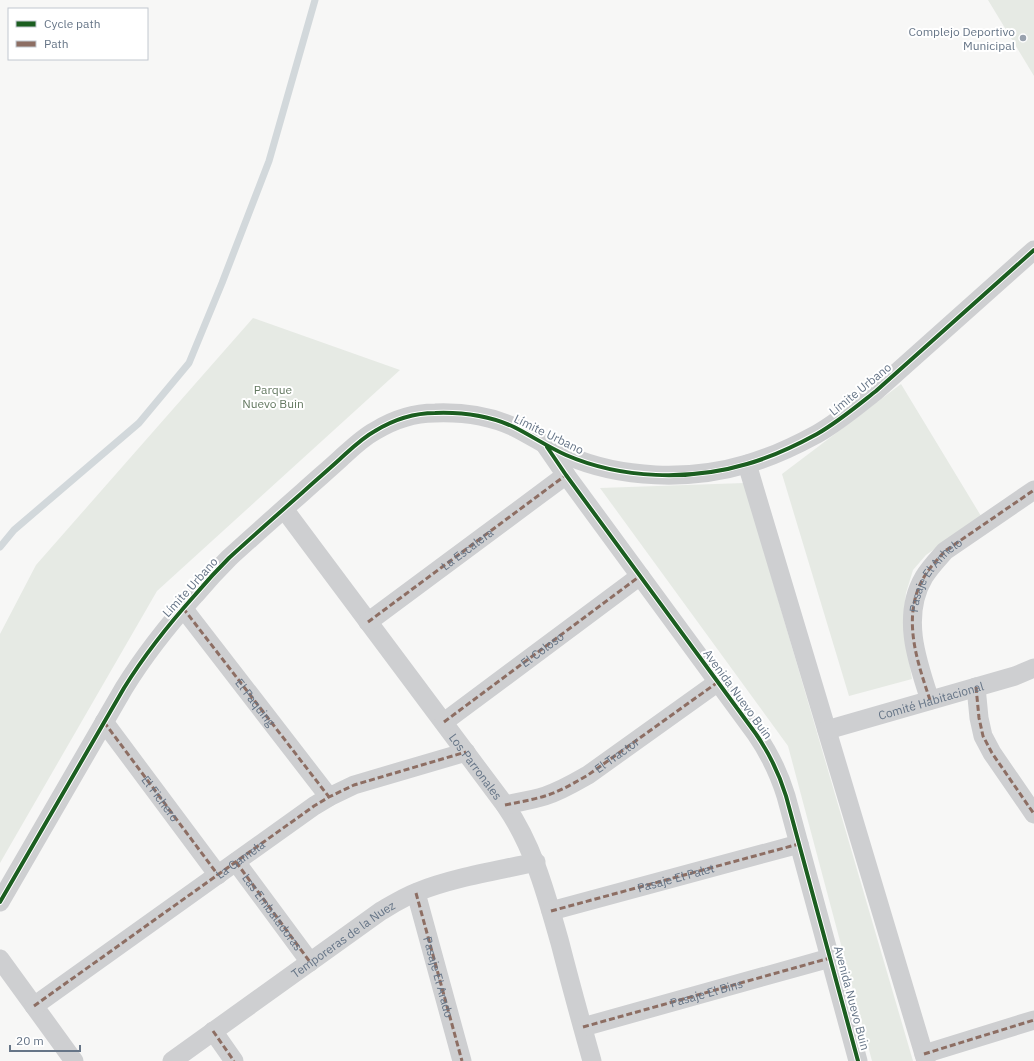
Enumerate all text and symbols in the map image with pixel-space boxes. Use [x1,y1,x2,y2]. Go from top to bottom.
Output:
legend [8,8,148,60]
text: Cycle path [44,16,101,31]
place label: Complejo Deportivo Municipal [908,24,1015,53]
marker: Complejo Deportivo Municipal [1018,33,1028,43]
text: Path [44,36,69,51]
street label: Límite Urbano [826,359,894,419]
park label: Parque Nuevo Buin [242,382,304,411]
street label: Límite Urbano [512,411,586,457]
street label: La Escalera [438,524,496,573]
street label: Pasaje El Anhelo [905,534,965,613]
street label: Límite Urbano [159,554,221,620]
street label: El Coloso [517,628,567,670]
street label: Avenida Nuevo Buin [700,646,776,742]
street label: El Paquing [232,675,279,730]
street label: Comité Habitacional [876,678,985,722]
street label: Los Parronales [446,730,506,803]
street label: El Tractor [591,733,642,776]
street label: El Fichero [139,772,183,824]
street label: La Gamela [212,836,268,882]
street label: Pasaje El Palet [635,860,716,895]
street label: Las Embaladoras [239,870,306,953]
street label: Temporeras de la Nuez [288,897,398,981]
street label: Pasaje El Arado [421,935,457,1019]
street label: Avenida Nuevo Buin [831,944,873,1052]
street label: Pasaje El Bins [668,975,745,1010]
scale bar [10,1027,80,1053]
text: 20 m [16,1033,44,1048]

